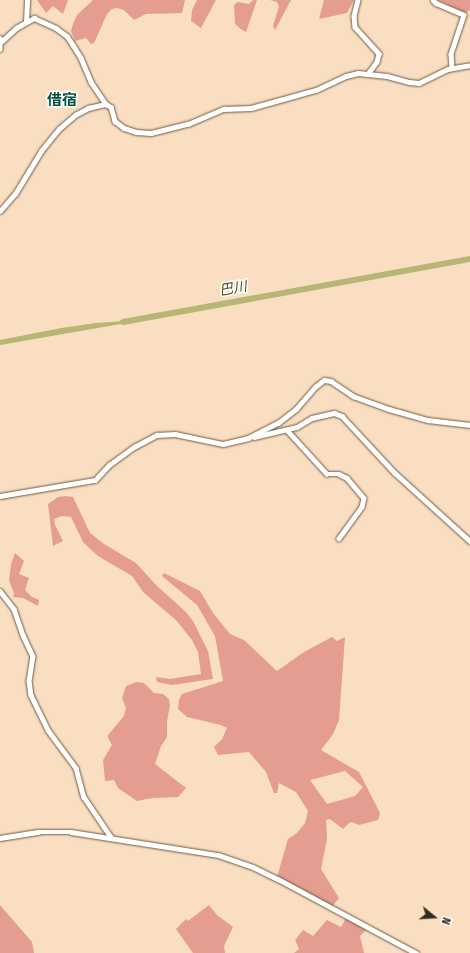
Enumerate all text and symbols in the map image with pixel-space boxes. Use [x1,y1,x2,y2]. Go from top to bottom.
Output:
district label: 借宿 [47,92,77,110]
water label: 巴川 [218,278,248,300]
north arrow [414,897,454,937]
text: N [439,916,453,926]

